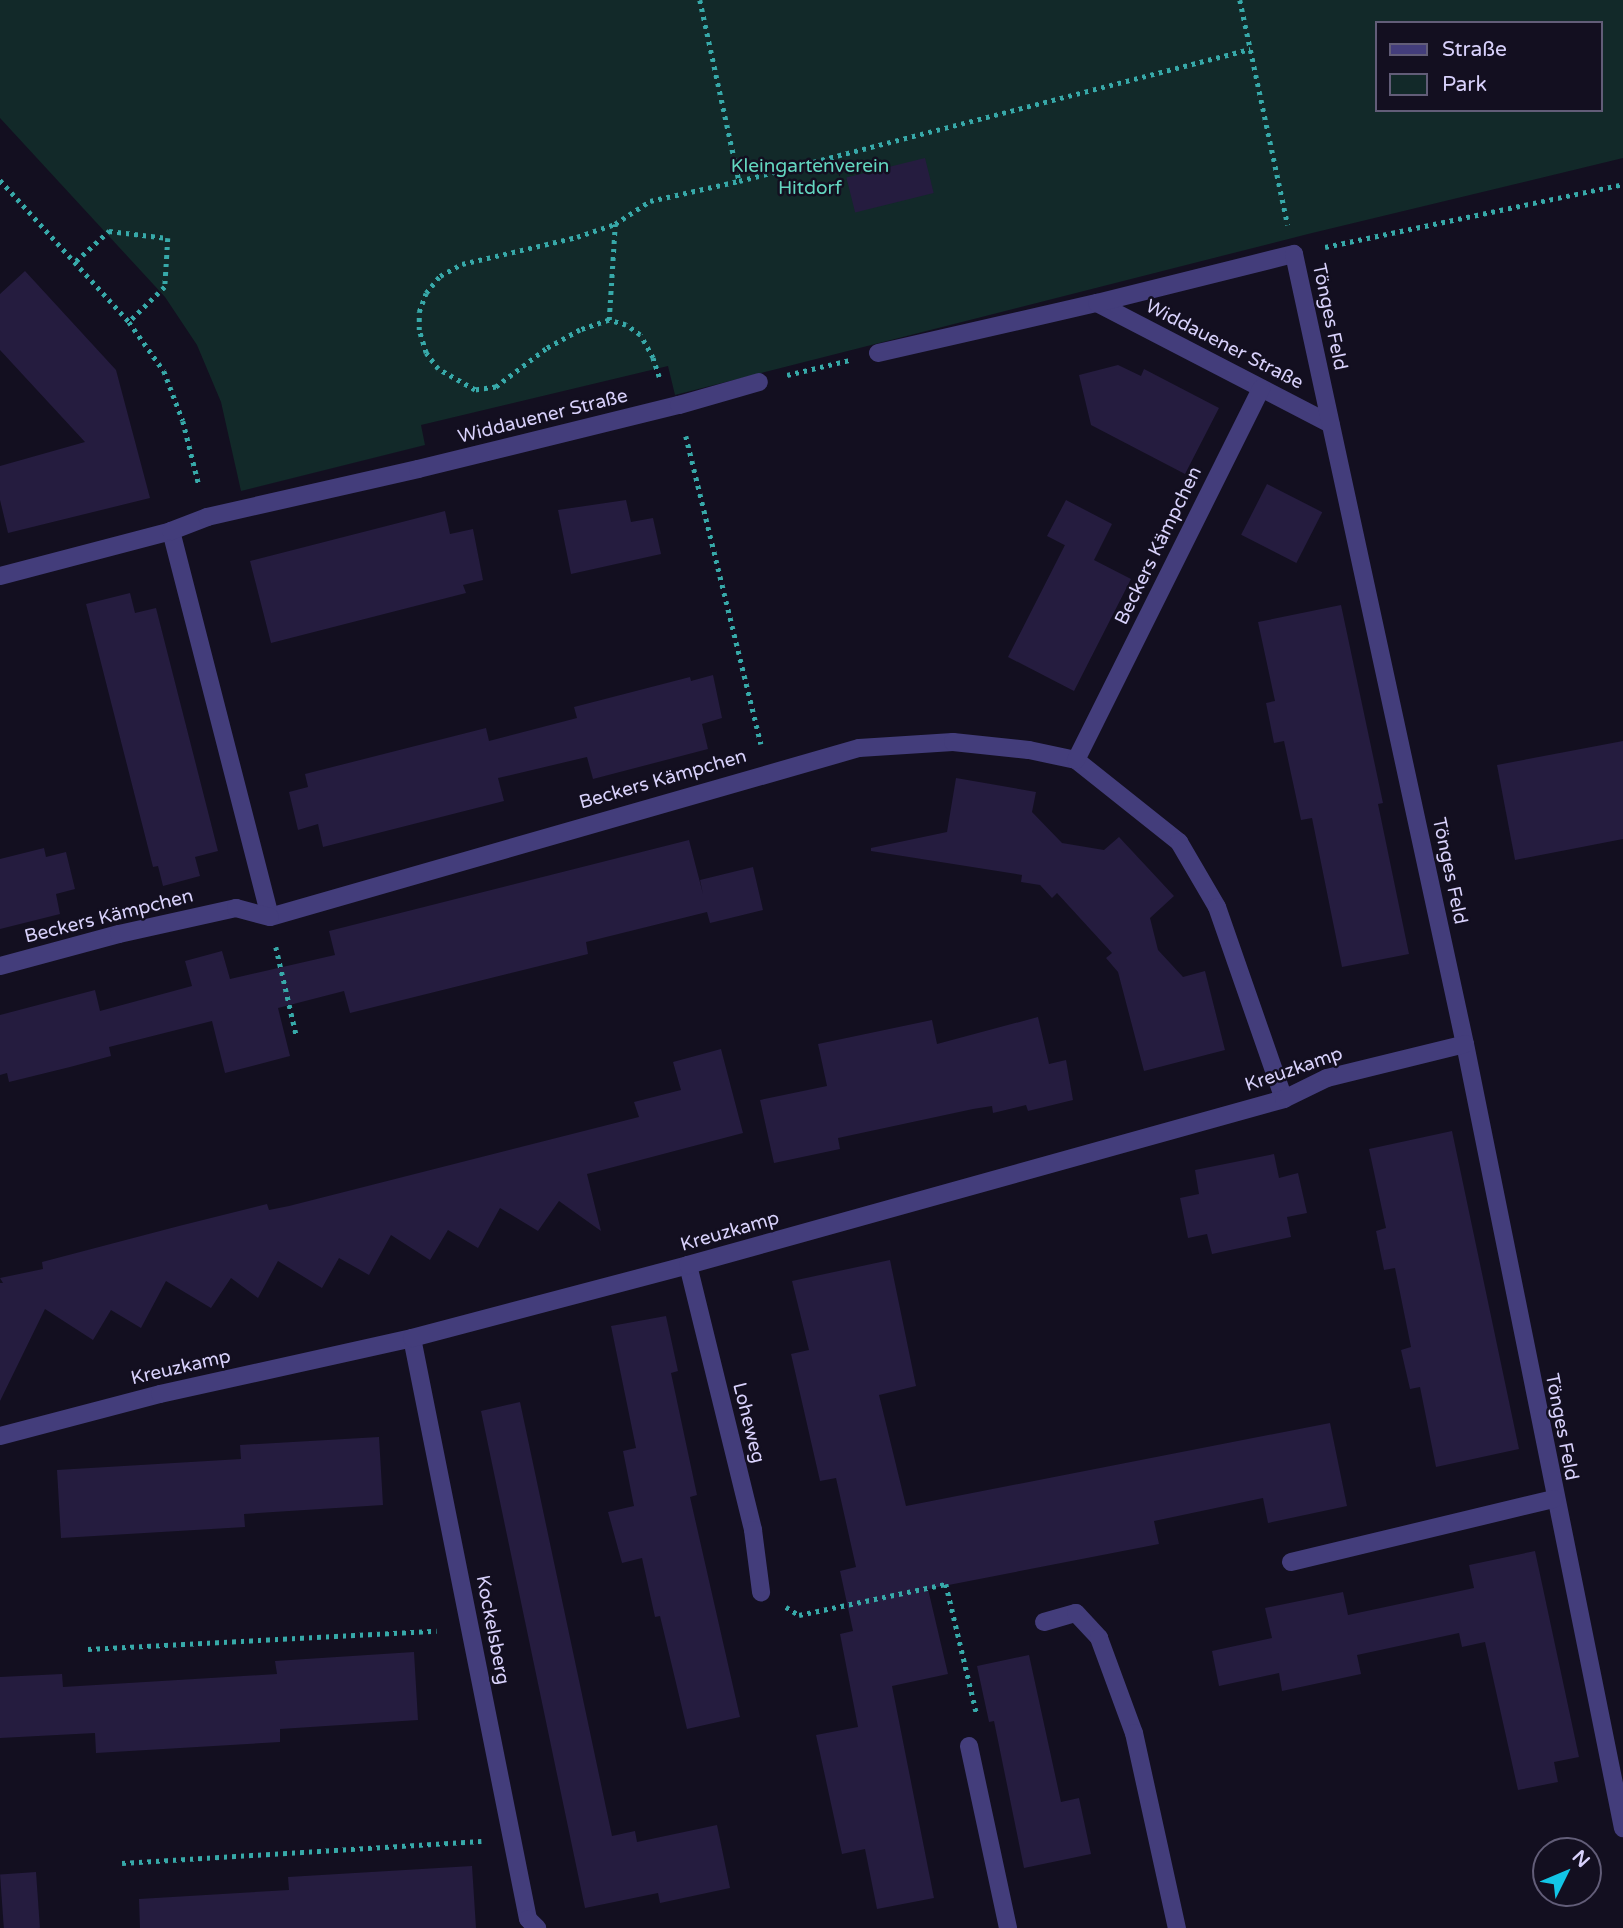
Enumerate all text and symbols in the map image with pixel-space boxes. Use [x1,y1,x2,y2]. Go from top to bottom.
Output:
legend [1374,21,1602,112]
text: Straße [1442,37,1507,62]
text: Park [1442,72,1487,97]
park label: Kleingartenverein Hitdorf [731,156,889,200]
street label: Tönges Feld [1307,262,1351,372]
street label: Widdauener Straße [1141,295,1307,395]
street label: Widdauener Straße [456,385,630,449]
street label: Beckers Kämpchen [1111,463,1207,629]
street label: Beckers Kämpchen [577,745,749,815]
street label: Tönges Feld [1427,816,1471,926]
street label: Beckers Kämpchen [22,885,196,949]
street label: Kreuzkamp [1242,1043,1346,1097]
street label: Kreuzkamp [678,1207,782,1257]
street label: Kreuzkamp [129,1345,233,1391]
street label: Tönges Feld [1539,1372,1583,1482]
street label: Loheweg [727,1380,769,1466]
street label: Kockelsberg [470,1573,514,1687]
north arrow [1532,1837,1602,1907]
text: N [1568,1846,1594,1872]

